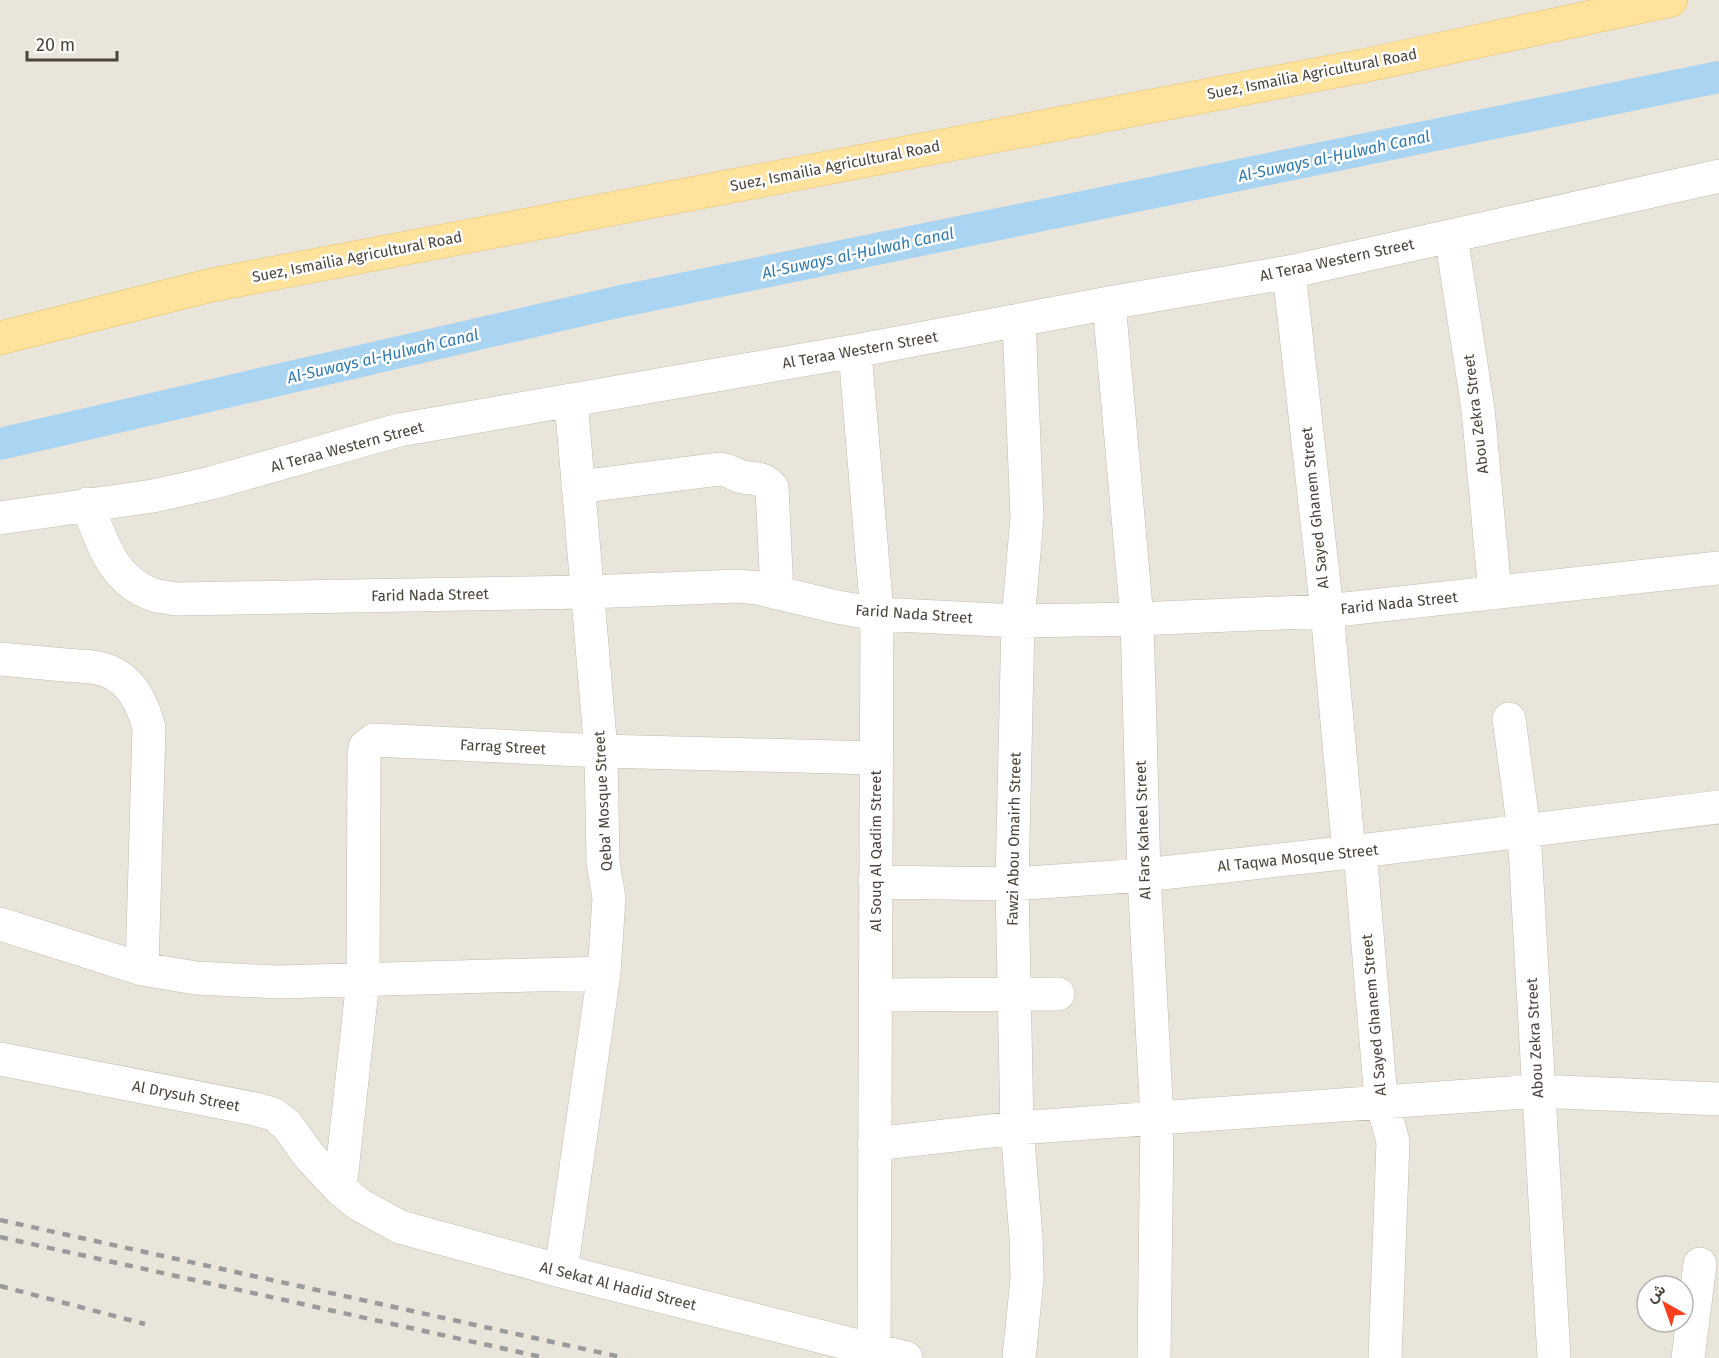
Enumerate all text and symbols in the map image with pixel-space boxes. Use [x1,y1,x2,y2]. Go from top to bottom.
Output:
scale bar [27,24,117,62]
text: 20 m [36,34,75,56]
street label: Suez, Ismailia Agricultural Road [1206,45,1418,103]
water label: Al-Suways al-Ḥulwah Canal [1235,126,1432,186]
street label: Suez, Ismailia Agricultural Road [729,137,941,195]
water label: Al-Suways al-Ḥulwah Canal [759,223,956,283]
street label: Suez, Ismailia Agricultural Road [251,228,463,286]
street label: Al Teraa Western Street [1258,235,1417,285]
water label: Al-Suways al-Ḥulwah Canal [285,325,481,387]
street label: Al Teraa Western Street [781,327,940,373]
street label: Abou Zekra Street [1460,353,1492,475]
street label: Al Teraa Western Street [269,418,426,476]
street label: Al Sayed Ghanem Street [1297,426,1332,590]
street label: Farid Nada Street [371,585,490,605]
street label: Farid Nada Street [1339,588,1459,618]
street label: Farid Nada Street [855,601,974,627]
street label: Qeba' Mosque Street [590,730,616,872]
street label: Farrag Street [460,736,547,758]
street label: Fawzi Abou Omairh Street [1003,751,1025,926]
street label: Al Fars Kaheel Street [1132,760,1154,900]
street label: Al Souq Al Qadim Street [867,770,885,932]
street label: Al Taqwa Mosque Street [1217,841,1380,875]
street label: Al Sayed Ghanem Street [1358,933,1390,1097]
street label: Abou Zekra Street [1523,977,1547,1099]
street label: Al Drysuh Street [131,1077,242,1115]
street label: Al Sekat Al Hadid Street [538,1258,699,1314]
north arrow [1635,1274,1695,1334]
text: ش [1642,1279,1669,1306]

